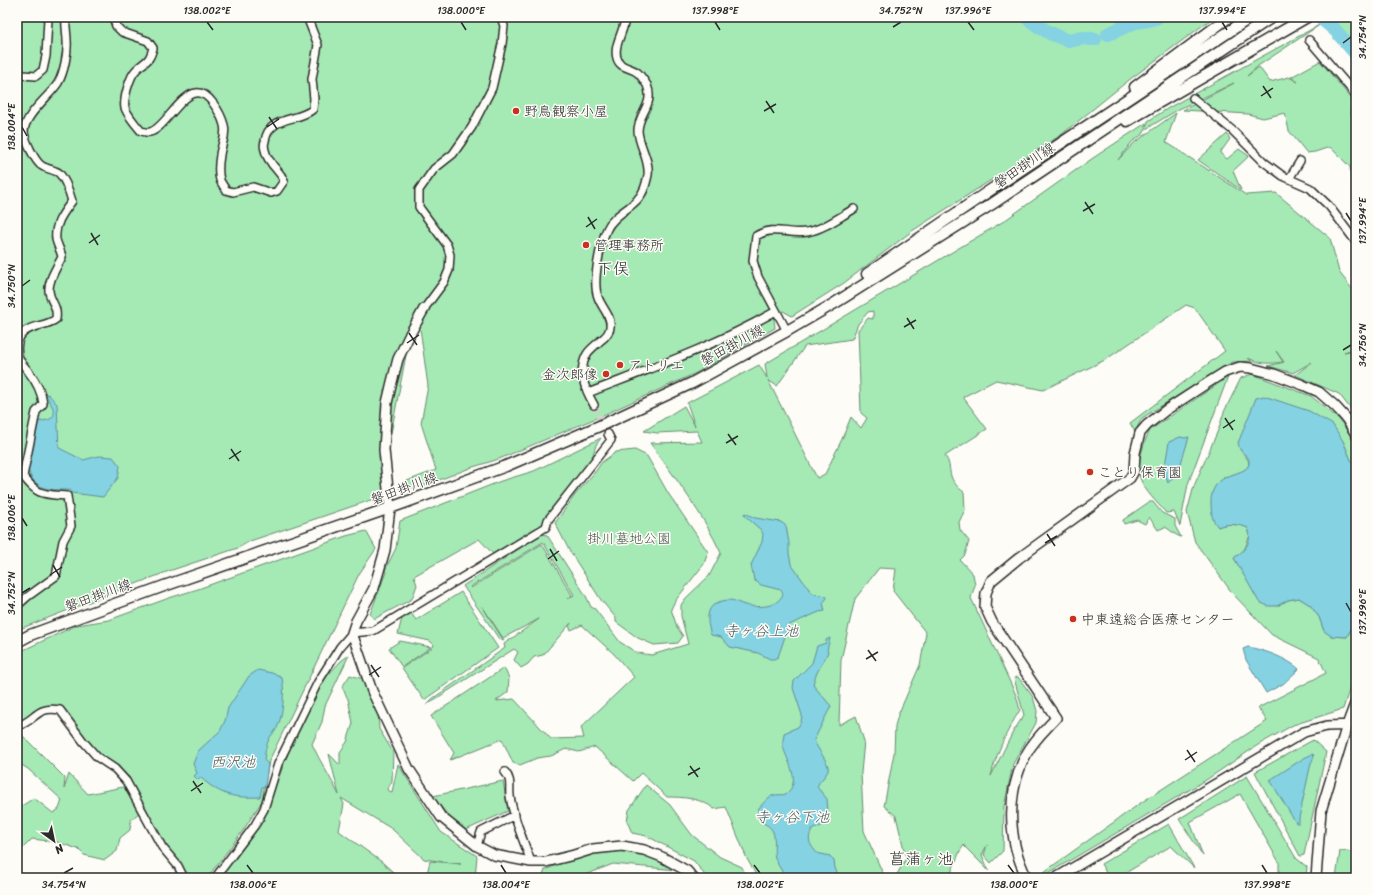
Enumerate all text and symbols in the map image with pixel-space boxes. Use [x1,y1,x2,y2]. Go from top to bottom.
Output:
text: 138.002°E [183,2,232,20]
text: 138.000°E [437,2,486,20]
text: 137.998°E [692,2,740,20]
text: 34.752°N [879,2,923,20]
text: 137.996°E [945,2,993,20]
text: 137.994°E [1199,2,1247,20]
text: 34.754°N [1354,15,1372,59]
place label: 野鳥観察小屋 [524,99,608,124]
text: 138.004°E [3,102,21,151]
marker: 野鳥観察小屋 [511,106,521,116]
street label: 磐田掛川線 [988,135,1060,195]
text: 137.994°E [1354,196,1372,244]
place label: 管理事務所 [594,233,664,258]
marker: 管理事務所 [581,240,591,250]
district label: 下俣 [597,254,629,283]
text: 34.750°N [3,264,21,308]
street label: 磐田掛川線 [696,318,769,373]
text: 34.756°N [1354,323,1372,367]
place label: アトリエ [628,353,684,378]
marker: アトリエ [615,360,625,370]
place label: 金次郎像 [542,362,598,387]
marker: 金次郎像 [601,369,611,379]
place label: ことり保育園 [1098,460,1182,485]
street label: 磐田掛川線 [367,465,441,512]
marker: ことり保育園 [1085,467,1095,477]
text: 138.006°E [3,493,21,541]
park label: 掛川墓地公園 [587,526,671,551]
text: 34.752°N [3,571,21,615]
street label: 磐田掛川線 [61,572,135,619]
text: 137.996°E [1354,587,1372,635]
place label: 中東遠総合医療センター [1081,607,1234,632]
marker: 中東遠総合医療センター [1068,614,1078,624]
water label: 寺ヶ谷上池 [723,618,799,644]
water label: 西沢池 [210,749,256,775]
water label: 寺ヶ谷下池 [754,804,830,830]
north arrow [34,821,74,861]
text: N [50,838,68,859]
district label: 菖蒲ヶ池 [889,844,953,873]
text: 34.754°N [42,876,86,894]
text: 138.006°E [230,876,278,894]
text: 138.004°E [482,876,531,894]
text: 138.002°E [736,876,785,894]
text: 138.000°E [990,876,1039,894]
text: 137.998°E [1244,876,1292,894]

